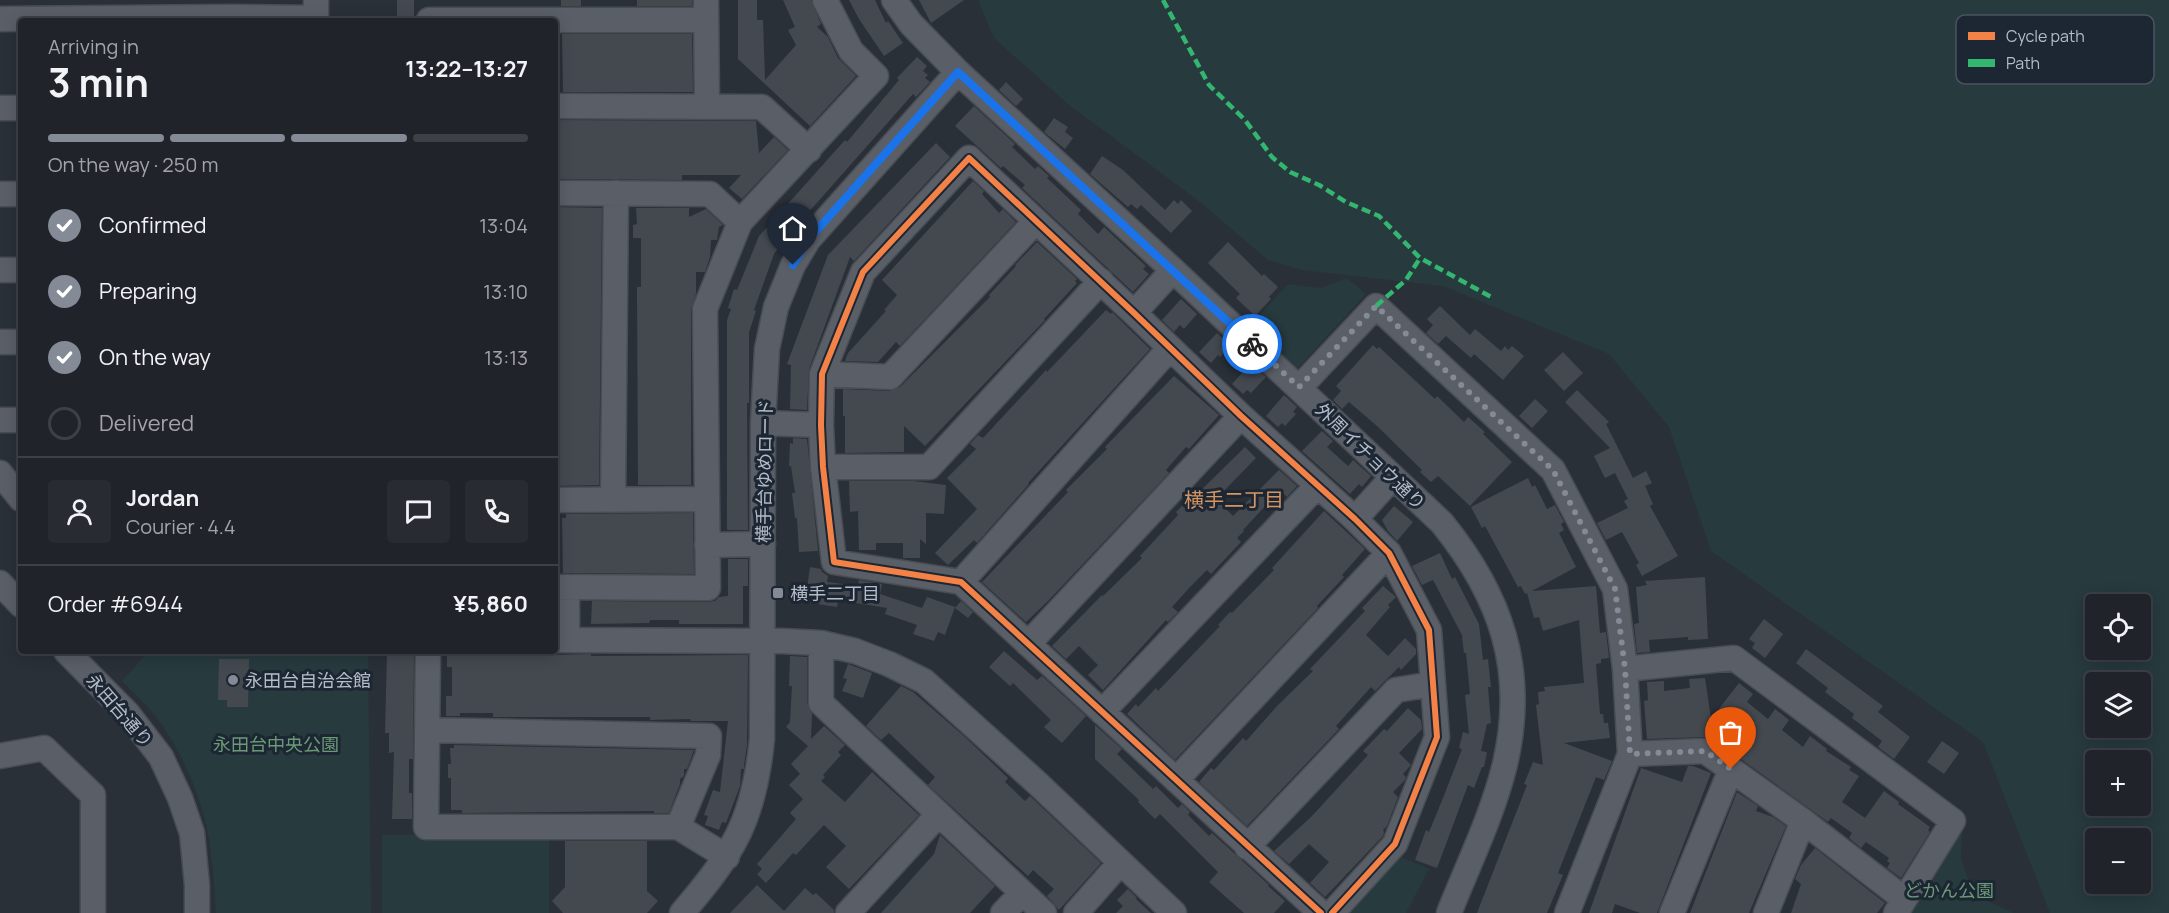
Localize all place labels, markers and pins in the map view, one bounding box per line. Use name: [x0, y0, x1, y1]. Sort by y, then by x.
pin: [767, 203, 818, 265]
place label: 横手二丁目: [790, 581, 880, 605]
marker: 横手二丁目: [771, 586, 785, 600]
place label: 永田台自治会館: [245, 668, 371, 692]
marker: 永田台自治会館: [226, 673, 240, 687]
pin: [1705, 707, 1756, 769]

